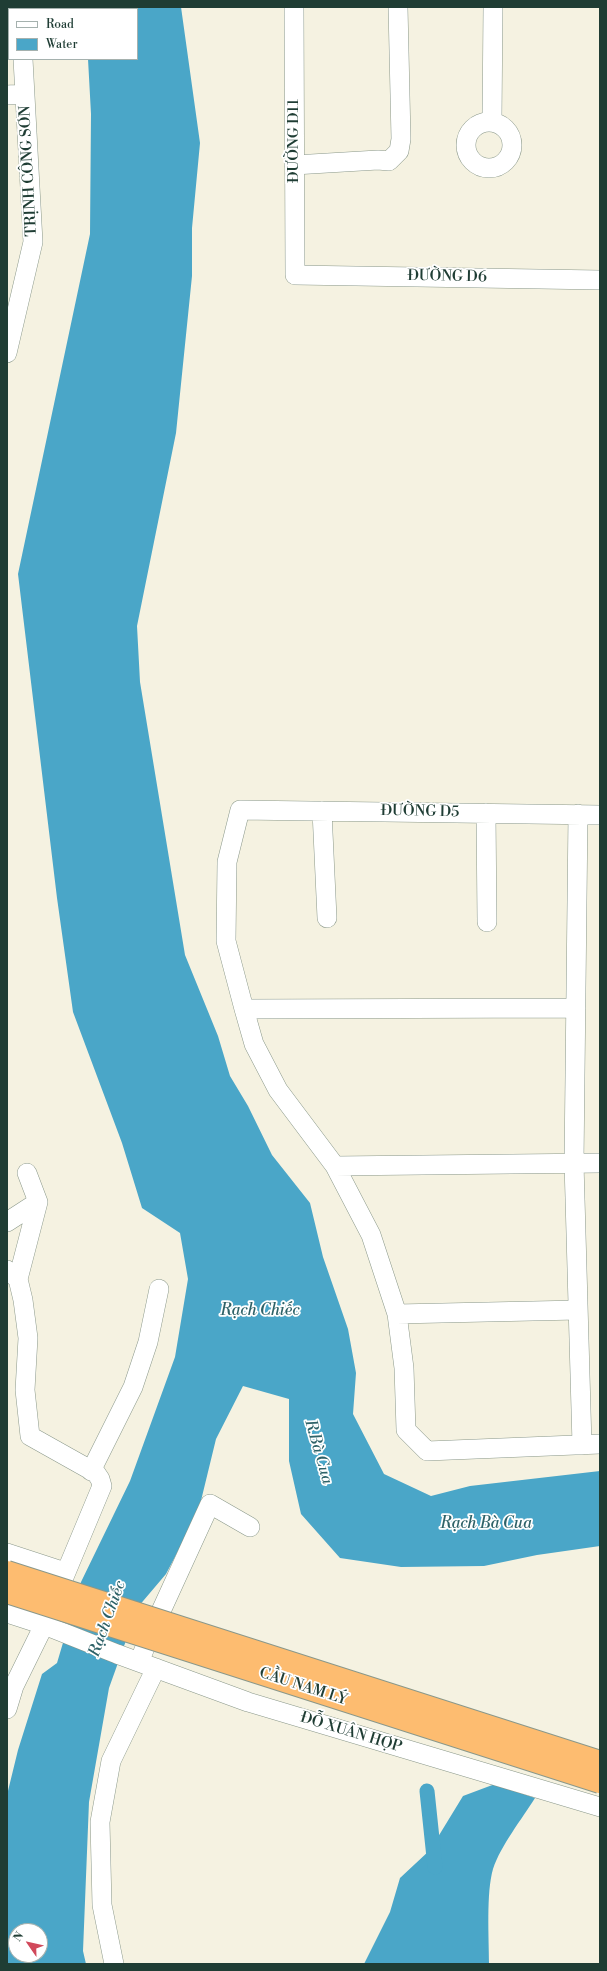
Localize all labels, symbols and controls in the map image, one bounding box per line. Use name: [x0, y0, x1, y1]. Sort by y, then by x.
legend: [8, 8, 138, 60]
text: Road: [46, 17, 74, 32]
text: Water: [46, 37, 78, 52]
street label: ĐƯỜNG D11: [285, 99, 303, 183]
street label: TRỊNH CÔNG SƠN: [17, 105, 41, 237]
street label: ĐƯỜNG D6: [407, 267, 487, 287]
street label: ĐƯỜNG D5: [380, 802, 460, 822]
water label: Rạch Chiếc: [220, 1301, 300, 1321]
water label: R.Bà Cua: [300, 1418, 336, 1486]
water label: Rạch Bà Cua: [440, 1514, 532, 1534]
water label: Rạch Chiếc: [85, 1578, 131, 1660]
street label: CẦU NAM LÝ: [257, 1664, 349, 1710]
street label: ĐỖ XUÂN HỢP: [298, 1709, 404, 1757]
north arrow: [8, 1923, 48, 1963]
text: N: [11, 1929, 27, 1944]

